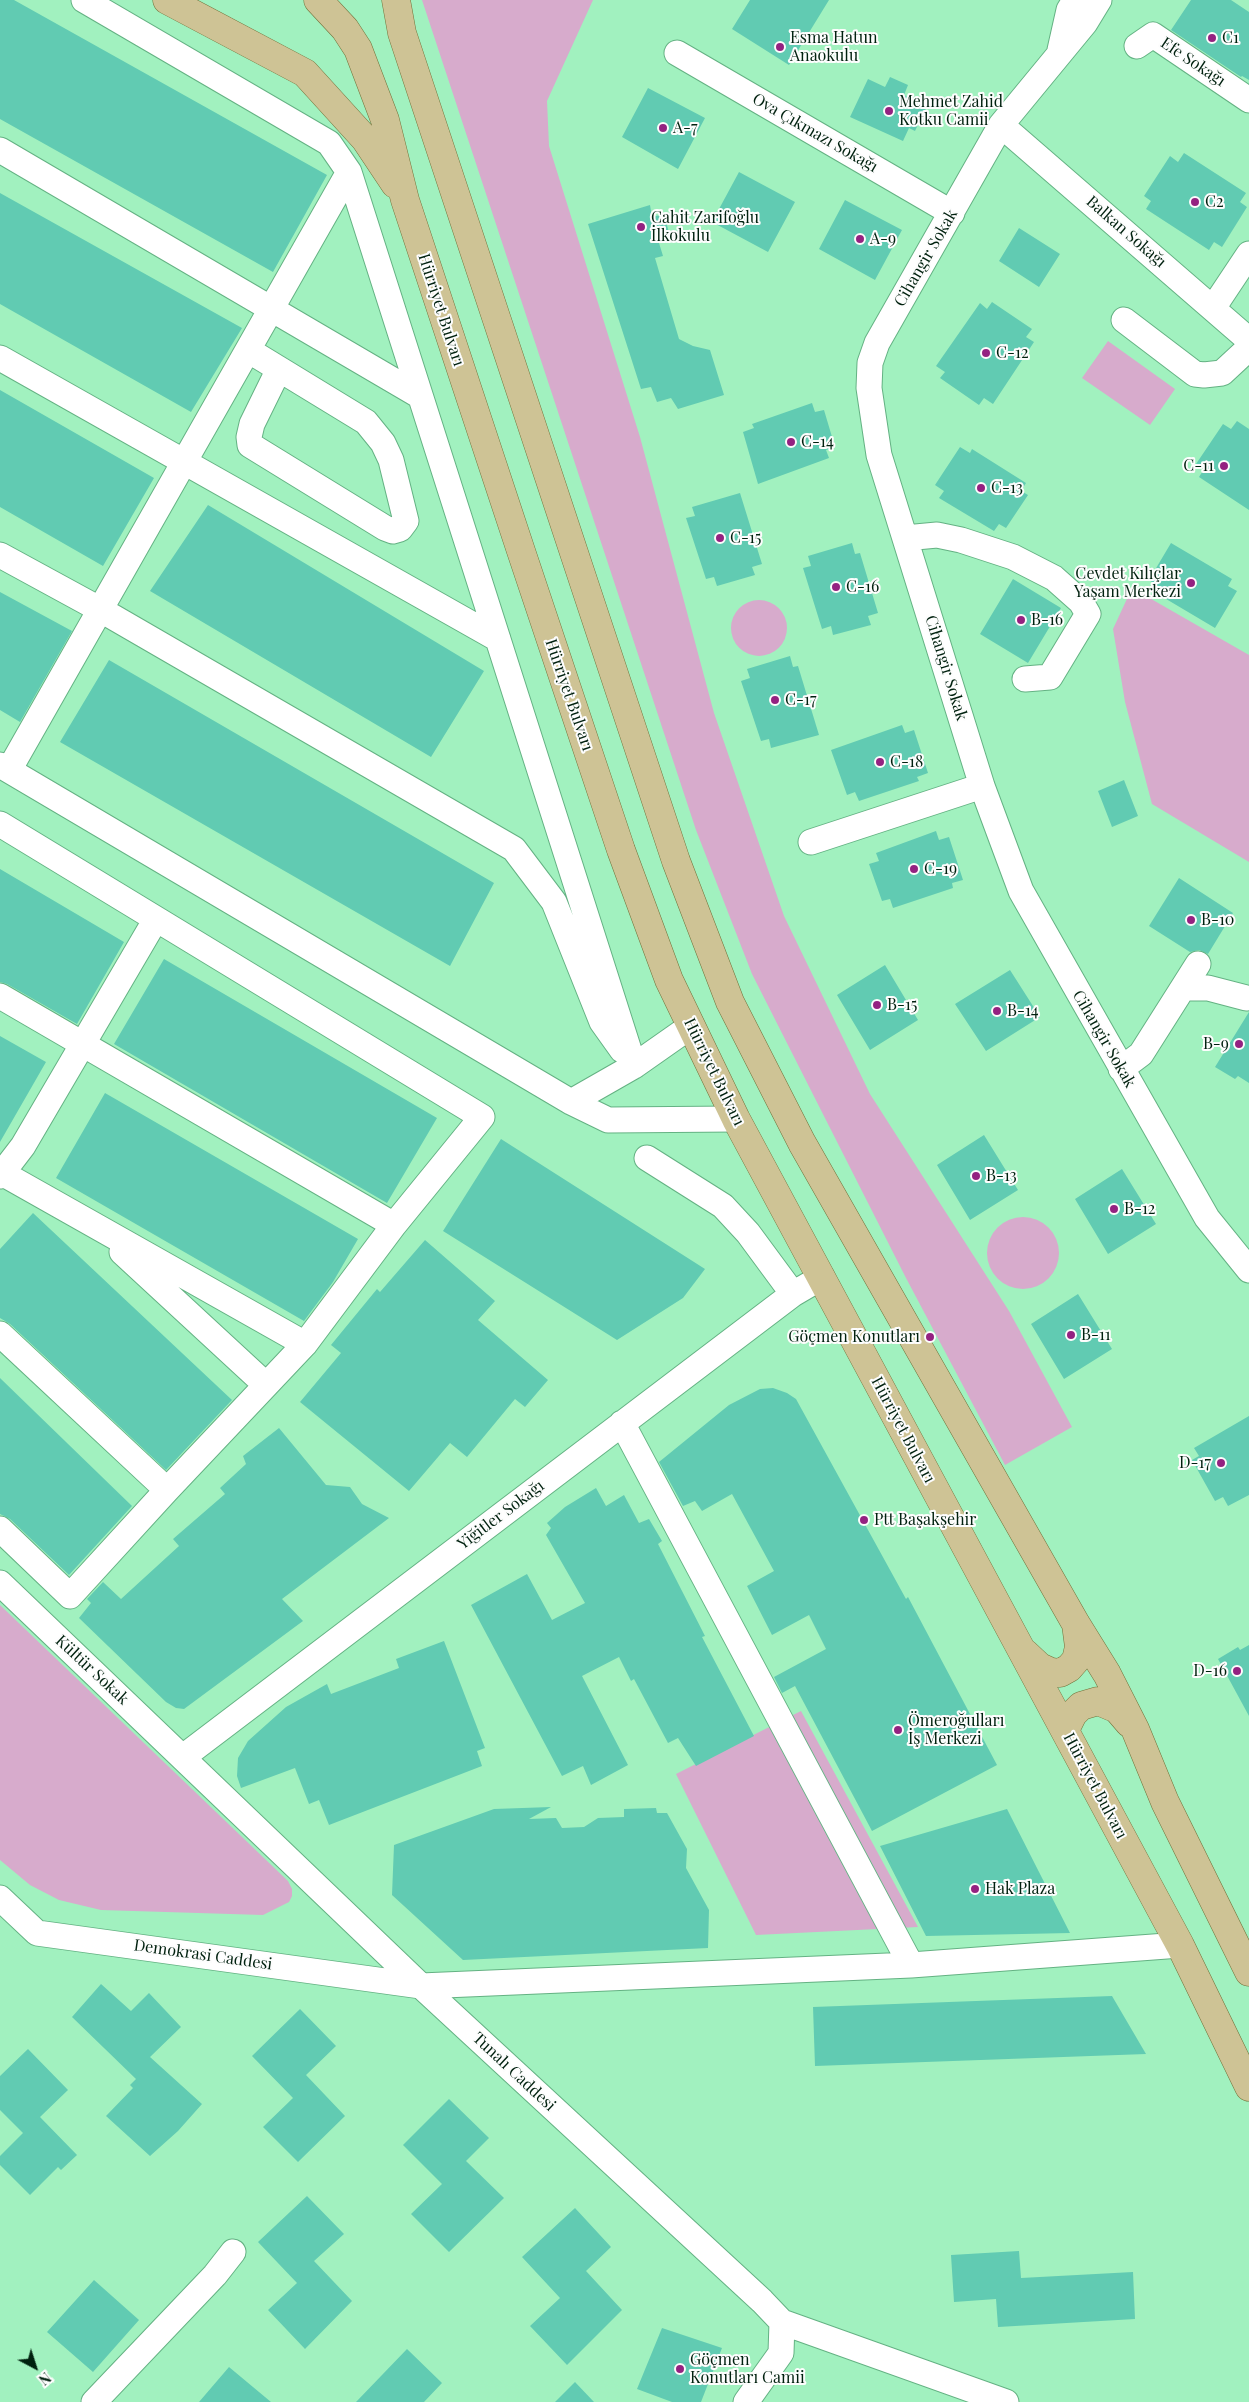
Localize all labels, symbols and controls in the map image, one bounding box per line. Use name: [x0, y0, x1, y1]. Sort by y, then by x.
place label: Esma Hatun Anaokulu: [790, 28, 878, 66]
place label: C1: [1222, 28, 1239, 48]
marker: C1: [1206, 32, 1218, 44]
street label: Efe Sokağı: [1157, 33, 1229, 91]
marker: Esma Hatun Anaokulu: [774, 41, 786, 53]
street label: Ova Çıkmazı Sokağı: [749, 89, 881, 177]
place label: Mehmet Zahid Kotku Camii: [899, 92, 1003, 130]
marker: Mehmet Zahid Kotku Camii: [883, 105, 895, 117]
place label: A-7: [673, 118, 698, 138]
marker: A-7: [657, 122, 669, 134]
street label: Balkan Sokağı: [1082, 192, 1170, 272]
place label: C2: [1205, 192, 1224, 212]
marker: C2: [1189, 196, 1201, 208]
street label: Cihangir Sokak: [890, 206, 962, 310]
place label: Cahit Zarifoğlu İlkokulu: [651, 208, 759, 246]
marker: Cahit Zarifoğlu İlkokulu: [635, 221, 647, 233]
place label: A-9: [870, 229, 896, 249]
marker: A-9: [854, 233, 866, 245]
street label: Hürriyet Bulvarı: [414, 251, 468, 369]
place label: C-12: [996, 343, 1029, 363]
marker: C-12: [980, 347, 992, 359]
place label: C-14: [801, 432, 834, 452]
marker: C-14: [785, 436, 797, 448]
place label: C-11: [1183, 456, 1214, 476]
marker: C-11: [1218, 460, 1230, 472]
place label: C-13: [991, 478, 1023, 498]
marker: C-13: [975, 482, 987, 494]
place label: C-15: [730, 528, 761, 548]
marker: C-15: [714, 532, 726, 544]
place label: Cevdet Kılıçlar Yaşam Merkezi: [1074, 564, 1181, 602]
place label: C-16: [846, 577, 879, 597]
marker: Cevdet Kılıçlar Yaşam Merkezi: [1185, 577, 1197, 589]
marker: C-16: [830, 581, 842, 593]
place label: B-16: [1031, 610, 1063, 630]
street label: Cihangir Sokak: [921, 613, 971, 723]
marker: B-16: [1015, 614, 1027, 626]
street label: Hürriyet Bulvarı: [541, 636, 597, 754]
place label: C-17: [785, 690, 816, 710]
marker: C-17: [769, 694, 781, 706]
place label: C-18: [890, 752, 923, 772]
marker: C-18: [874, 756, 886, 768]
place label: C-19: [924, 859, 957, 879]
marker: C-19: [908, 863, 920, 875]
place label: B-10: [1201, 910, 1234, 930]
marker: B-10: [1185, 914, 1197, 926]
street label: Cihangir Sokak: [1068, 987, 1140, 1091]
place label: B-15: [887, 995, 917, 1015]
marker: B-15: [871, 999, 883, 1011]
place label: B-14: [1007, 1001, 1039, 1021]
marker: B-14: [991, 1005, 1003, 1017]
street label: Hürriyet Bulvarı: [680, 1015, 748, 1129]
place label: B-9: [1203, 1034, 1229, 1054]
marker: B-9: [1233, 1038, 1245, 1050]
place label: B-13: [986, 1166, 1017, 1186]
marker: B-13: [970, 1170, 982, 1182]
place label: B-12: [1124, 1199, 1156, 1219]
marker: B-12: [1108, 1203, 1120, 1215]
place label: B-11: [1081, 1325, 1111, 1345]
place label: Göçmen Konutları: [788, 1327, 920, 1347]
marker: B-11: [1065, 1329, 1077, 1341]
marker: Göçmen Konutları: [924, 1331, 936, 1343]
street label: Hürriyet Bulvarı: [867, 1374, 939, 1486]
place label: D-17: [1179, 1453, 1211, 1473]
marker: D-17: [1215, 1457, 1227, 1469]
street label: Yiğitler Sokağı: [454, 1476, 548, 1554]
place label: Ptt Başakşehir: [874, 1510, 976, 1530]
marker: Ptt Başakşehir: [858, 1514, 870, 1526]
street label: Kültür Sokak: [51, 1631, 133, 1709]
place label: D-16: [1193, 1661, 1227, 1681]
marker: D-16: [1231, 1665, 1243, 1677]
place label: Ömeroğulları İş Merkezi: [908, 1711, 1004, 1749]
marker: Ömeroğulları İş Merkezi: [892, 1724, 904, 1736]
street label: Hürriyet Bulvarı: [1059, 1730, 1131, 1842]
place label: Hak Plaza: [985, 1879, 1055, 1899]
marker: Hak Plaza: [969, 1883, 981, 1895]
street label: Demokrasi Caddesi: [132, 1936, 274, 1974]
street label: Tunalı Caddesi: [469, 2029, 559, 2115]
north arrow: [10, 2342, 60, 2392]
place label: Göçmen Konutları Camii: [690, 2350, 805, 2388]
marker: Göçmen Konutları Camii: [674, 2363, 686, 2375]
text: N: [35, 2368, 55, 2389]

